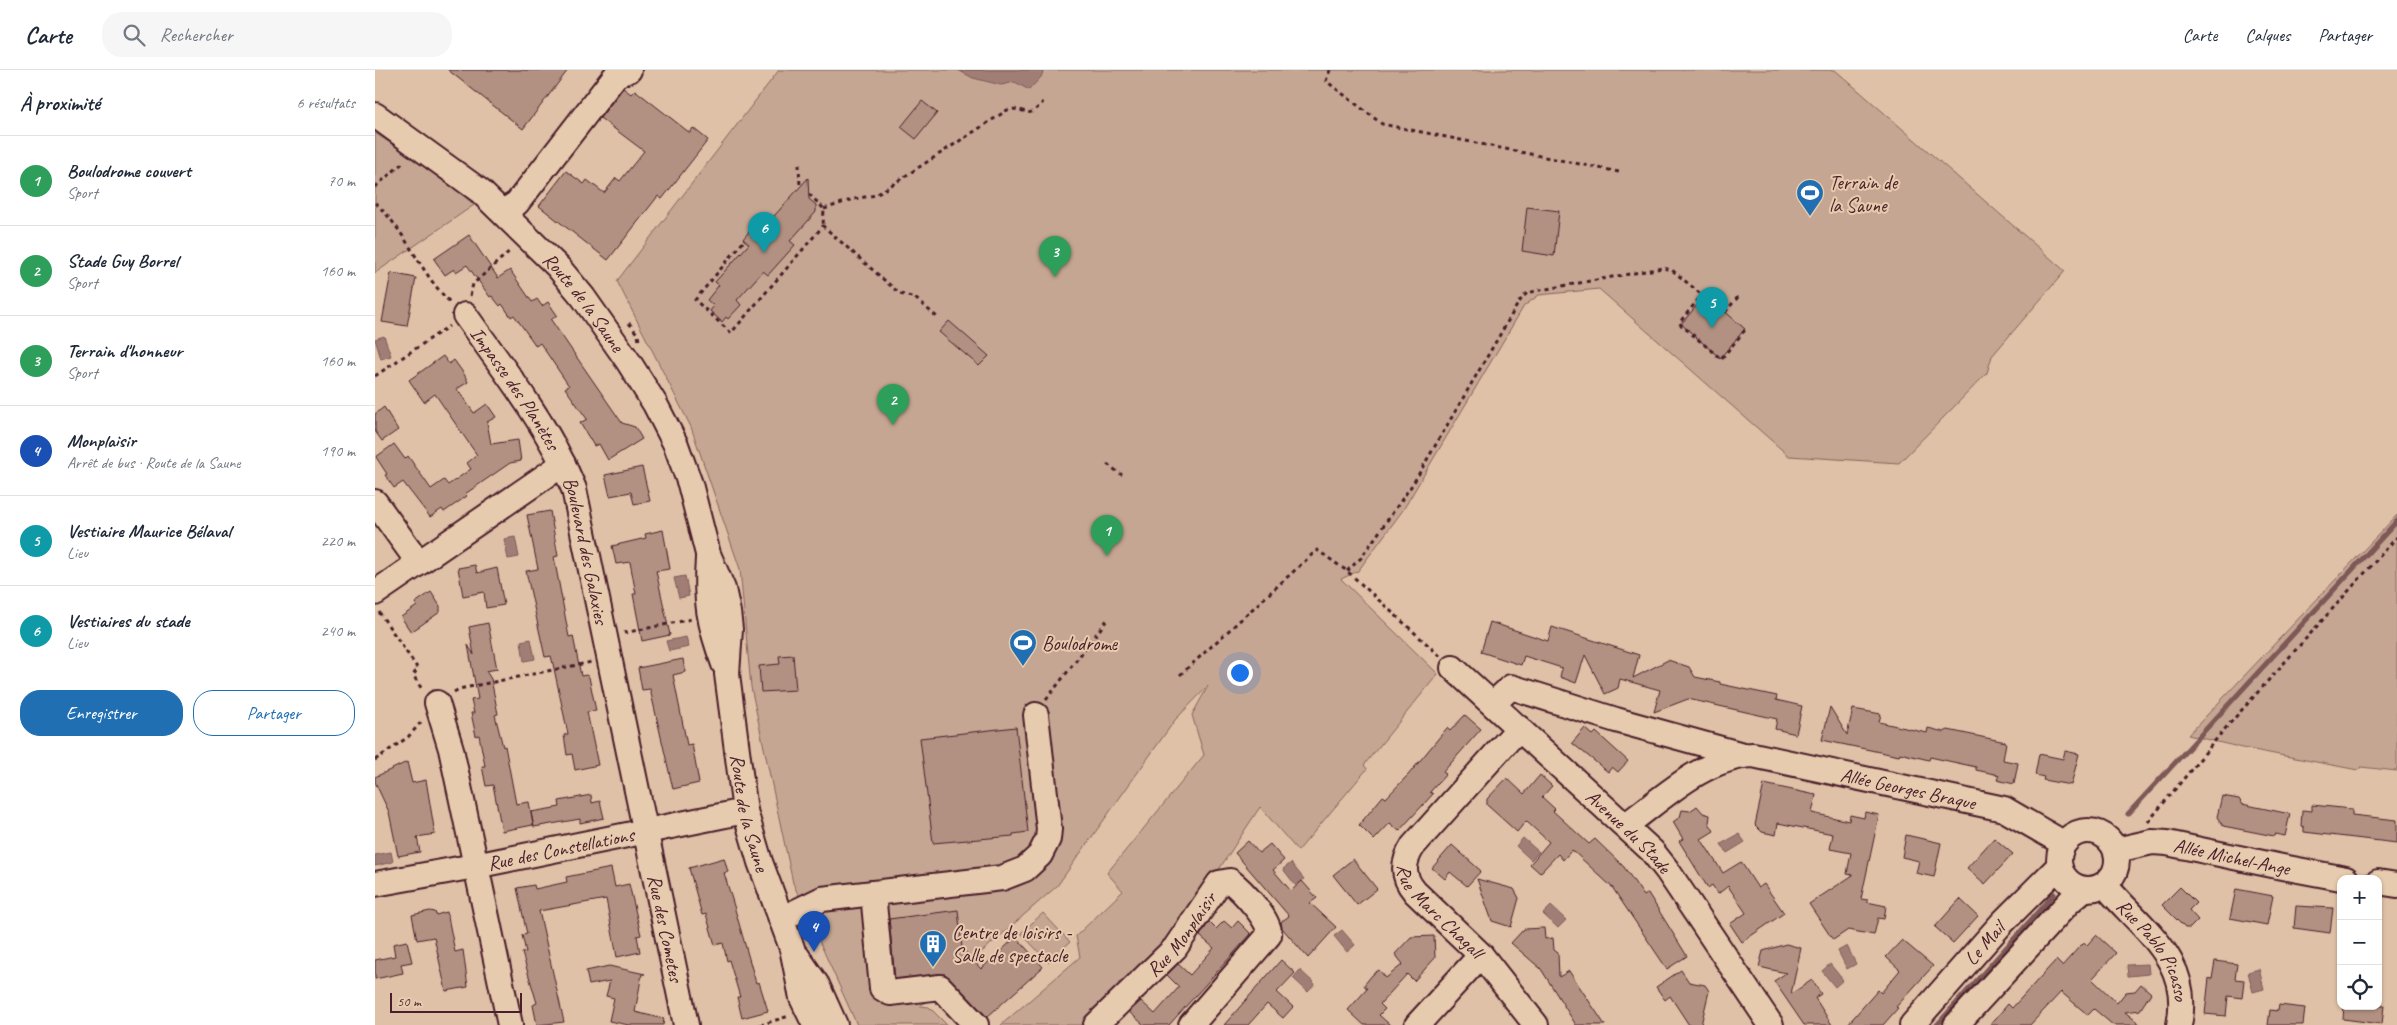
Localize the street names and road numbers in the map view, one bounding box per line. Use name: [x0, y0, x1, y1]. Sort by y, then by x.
street label: Route de la Saune: [537, 247, 631, 358]
street label: Impasse des Planètes: [464, 322, 566, 456]
street label: Boulevard des Galaxies: [557, 473, 614, 629]
street label: Route de la Saune: [725, 753, 775, 876]
street label: Allée Georges Braque: [1838, 762, 1979, 816]
street label: Avenue du Stade: [1580, 784, 1678, 880]
street label: Rue des Constellations: [485, 822, 638, 876]
street label: Allée Michel-Ange: [2171, 833, 2293, 881]
street label: Rue Marc Chagall: [1392, 864, 1491, 966]
street label: Rue des Cometes: [642, 872, 689, 986]
street label: Rue Monplaisir: [1141, 886, 1223, 982]
street label: Rue Pablo Picasso: [2111, 894, 2193, 1003]
street label: Le Mail: [1959, 914, 2013, 970]

